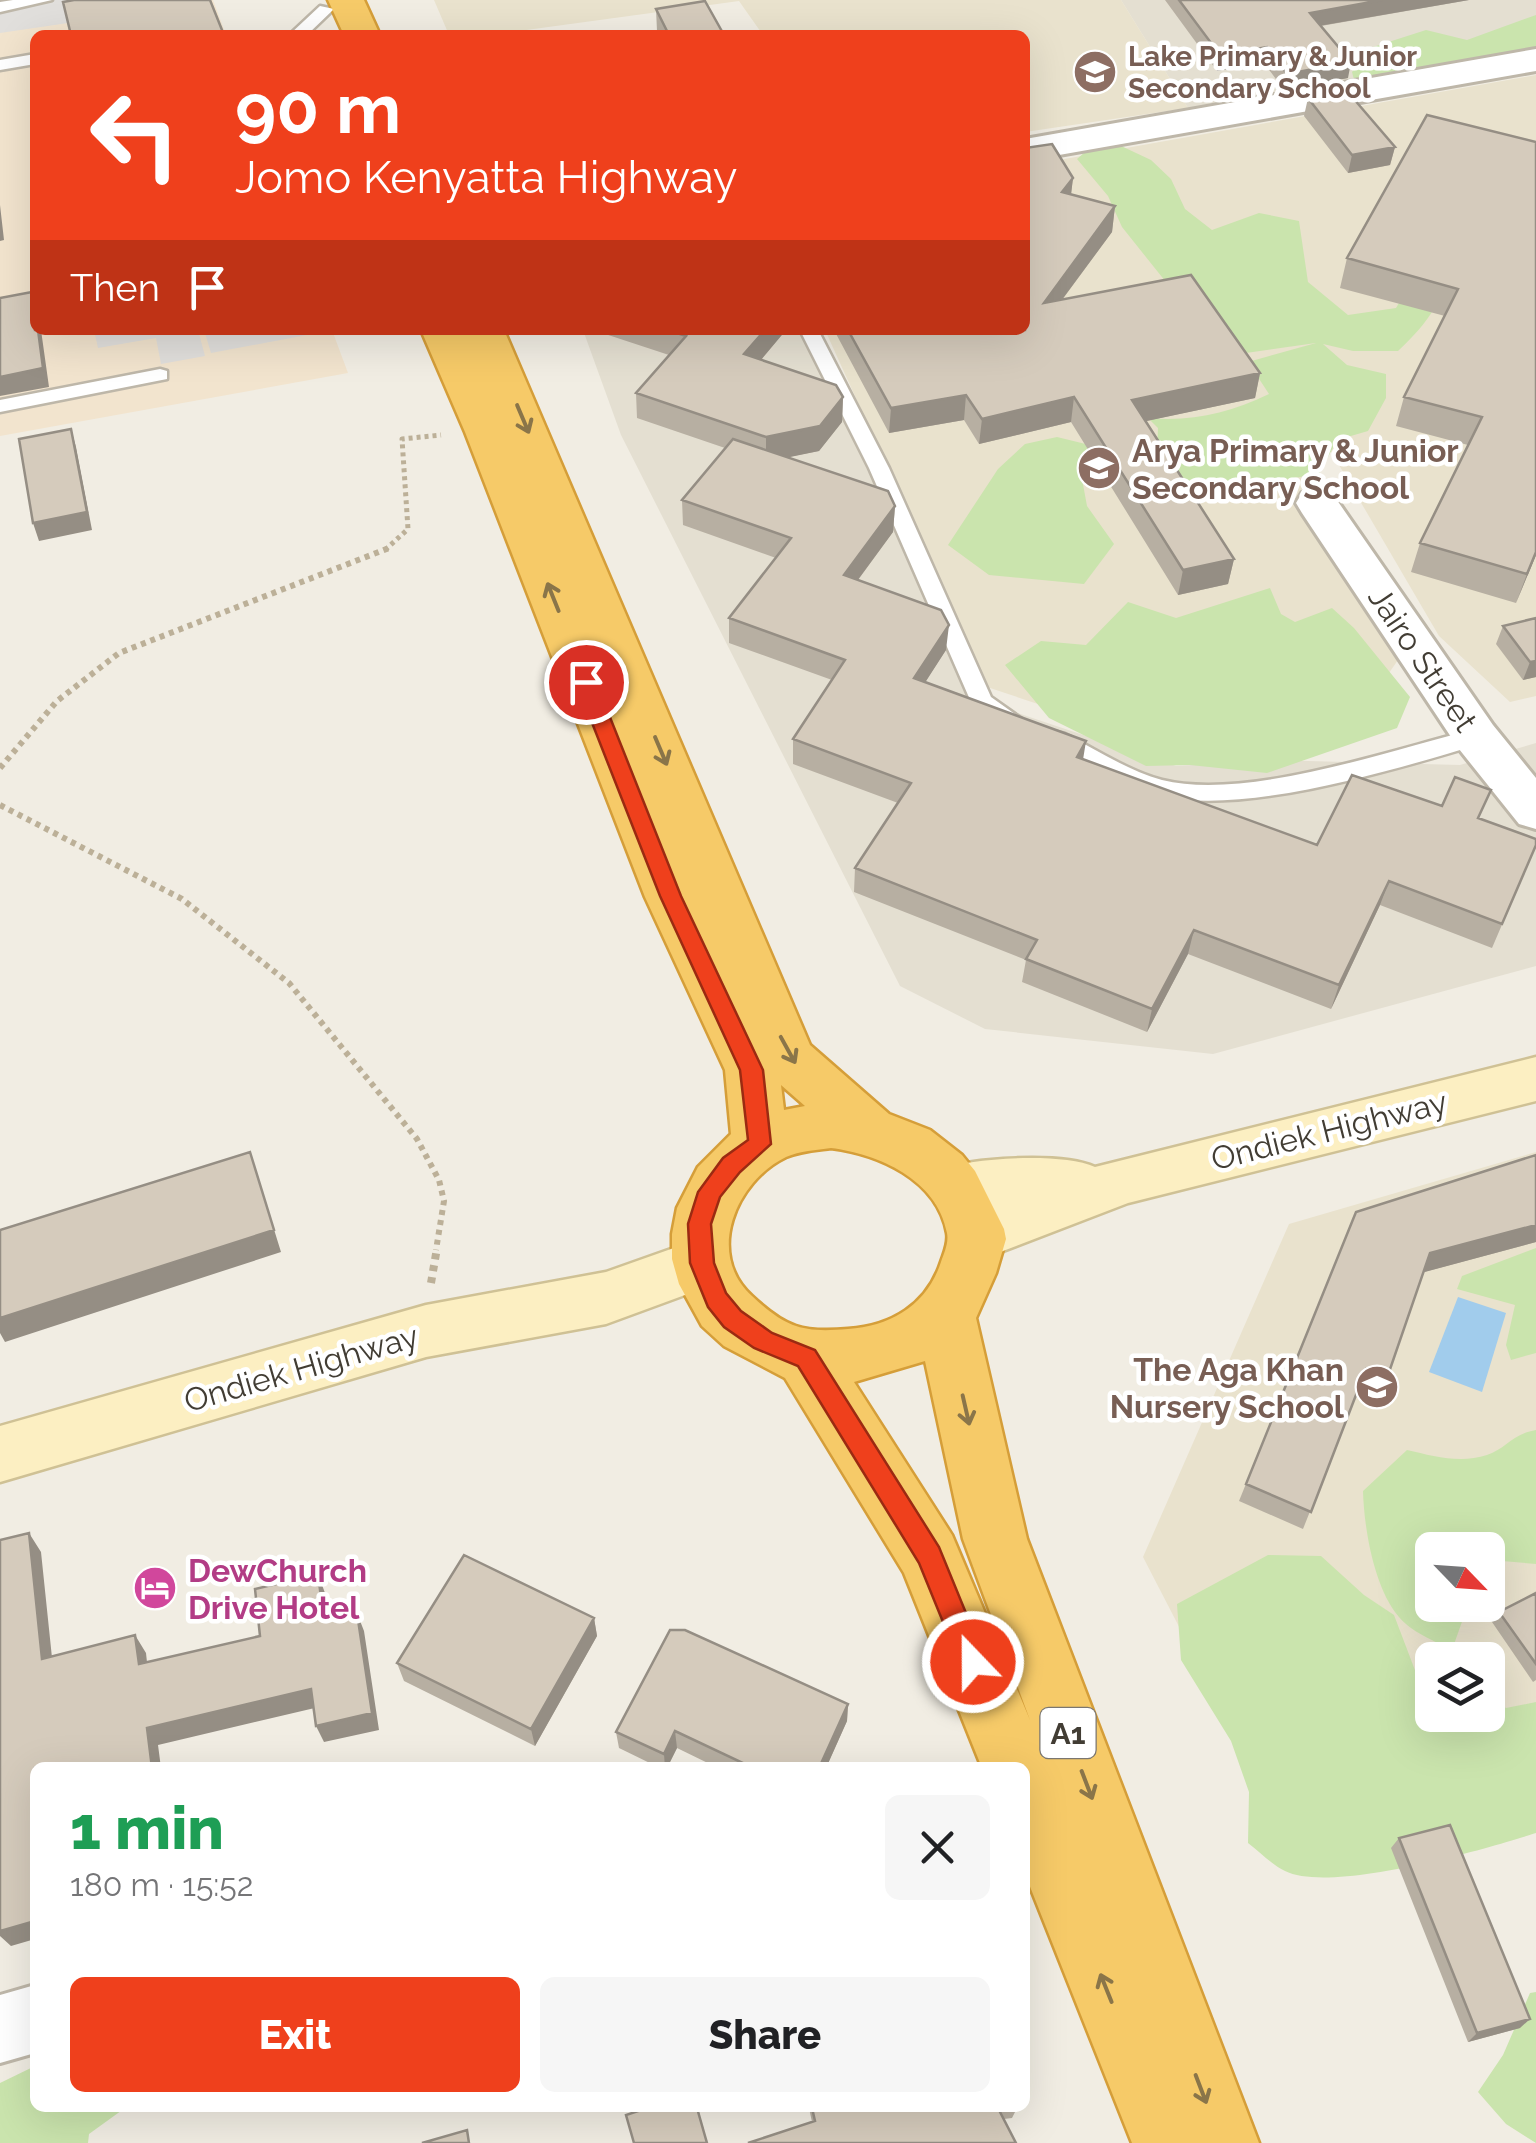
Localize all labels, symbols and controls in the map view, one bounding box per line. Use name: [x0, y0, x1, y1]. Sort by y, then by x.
place label: Lake Primary & Junior Secondary School: [1128, 40, 1417, 105]
school or university icon: Lake Primary & Junior Secondary School: [1072, 49, 1118, 95]
text: 90 m: [235, 67, 401, 149]
icon: left: [70, 70, 200, 200]
text: Jomo Kenyatta Highway: [235, 151, 737, 204]
icon: arrive: [180, 260, 235, 315]
text: Then: [70, 265, 160, 310]
one-way arrow: [515, 403, 533, 434]
place label: Arya Primary & Junior Secondary School: [1132, 432, 1459, 506]
school or university icon: Arya Primary & Junior Secondary School: [1076, 445, 1122, 491]
street label: Jairo Street: [1361, 580, 1485, 738]
one-way arrow: [542, 582, 560, 613]
pin: [544, 640, 629, 725]
icon: arrive: [559, 655, 614, 710]
one-way arrow: [654, 736, 672, 766]
one-way arrow: [778, 1035, 798, 1064]
street label: Ondiek Highway: [1207, 1083, 1451, 1177]
street label: Ondiek Highway: [180, 1317, 422, 1419]
place label: The Aga Khan Nursery School: [1110, 1351, 1345, 1425]
school or university icon: The Aga Khan Nursery School: [1354, 1364, 1400, 1410]
one-way arrow: [958, 1393, 976, 1425]
north arrow: [1415, 1532, 1505, 1622]
map controls: [1415, 1532, 1505, 1732]
place label: DewChurch Drive Hotel: [188, 1552, 367, 1626]
hotel icon: DewChurch Drive Hotel: [132, 1565, 178, 1611]
position arrow: [921, 1610, 1025, 1714]
button: layers: [1415, 1642, 1505, 1732]
road number: A1: [1040, 1708, 1096, 1758]
one-way arrow: [1079, 1768, 1097, 1799]
text: 1 min: [70, 1793, 224, 1863]
button: close: [885, 1795, 990, 1900]
text: 180 m · 15:52: [70, 1866, 253, 1903]
one-way arrow: [1096, 1973, 1114, 2004]
button: Exit: [70, 1977, 520, 2092]
button: Share: [540, 1977, 990, 2092]
one-way arrow: [1194, 2073, 1212, 2103]

